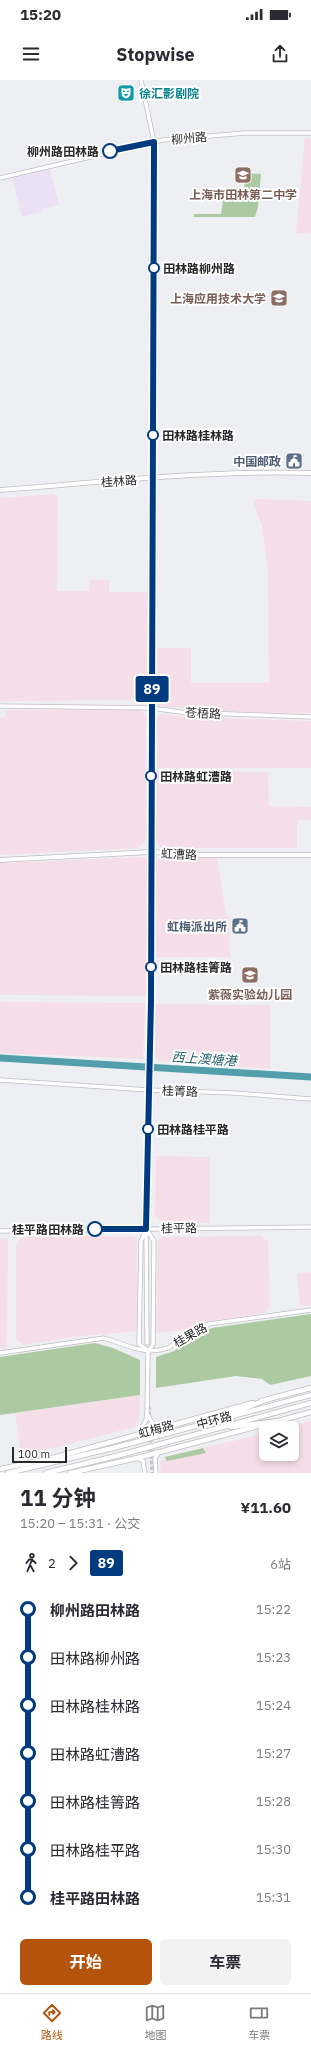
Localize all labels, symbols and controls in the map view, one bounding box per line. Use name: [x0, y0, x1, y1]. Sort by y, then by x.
text: 15:20: [20, 5, 61, 24]
icon: menu: [20, 43, 42, 65]
text: Stopwise: [116, 43, 195, 66]
icon: share: [269, 43, 291, 65]
theatre icon: 徐汇影剧院: [116, 83, 136, 103]
place label: 徐汇影剧院: [139, 86, 199, 101]
street label: 柳州路: [170, 129, 208, 147]
marker: 柳州路田林路: [102, 143, 118, 159]
place label: 柳州路田林路: [27, 144, 99, 159]
school or university icon: 上海市田林第二中学: [233, 165, 253, 185]
place label: 上海市田林第二中学: [189, 187, 297, 202]
place label: 田林路柳州路: [163, 261, 235, 276]
marker: 田林路柳州路: [148, 262, 160, 274]
school or university icon: 上海应用技术大学: [269, 288, 289, 308]
place label: 上海应用技术大学: [170, 291, 266, 306]
place label: 田林路桂林路: [162, 428, 234, 443]
marker: 田林路桂林路: [147, 429, 159, 441]
public building icon: 中国邮政: [284, 451, 304, 471]
place label: 中国邮政: [233, 454, 281, 469]
street label: 桂林路: [101, 472, 137, 490]
line badge: 89: [134, 676, 170, 702]
text: 89: [144, 680, 160, 698]
street label: 苍梧路: [185, 705, 221, 721]
place label: 田林路虹漕路: [160, 769, 232, 784]
marker: 田林路虹漕路: [145, 770, 157, 782]
street label: 虹漕路: [161, 846, 197, 862]
public building icon: 虹梅派出所: [230, 916, 250, 936]
place label: 虹梅派出所: [167, 919, 227, 934]
place label: 田林路桂箐路: [160, 960, 232, 975]
marker: 田林路桂箐路: [145, 961, 157, 973]
school or university icon: 紫薇实验幼儿园: [240, 965, 260, 985]
place label: 紫薇实验幼儿园: [208, 987, 292, 1002]
water label: 西上澳塘港: [171, 1048, 239, 1070]
street label: 桂箐路: [162, 1083, 198, 1099]
place label: 田林路桂平路: [157, 1122, 229, 1137]
marker: 田林路桂平路: [142, 1123, 154, 1135]
street label: 桂平路: [161, 1220, 197, 1236]
marker: 桂平路田林路: [87, 1221, 103, 1237]
place label: 桂平路田林路: [12, 1222, 84, 1237]
street label: 桂果路: [171, 1320, 209, 1350]
street label: 中环路: [195, 1408, 233, 1432]
street label: 虹梅路: [137, 1417, 175, 1441]
map controls: [259, 1421, 299, 1461]
button: layers: [259, 1421, 299, 1461]
scale bar: [12, 1445, 67, 1464]
text: 100 m: [18, 1447, 50, 1461]
text: 11 分钟: [20, 1483, 96, 1512]
text: ¥11.60: [241, 1498, 291, 1517]
text: 15:20 – 15:31 · 公交: [20, 1515, 140, 1532]
icon: walk: [20, 1552, 42, 1574]
icon: forward: [62, 1552, 84, 1574]
text: 89: [98, 1554, 115, 1572]
text: 2: [48, 1555, 56, 1572]
text: 6站: [270, 1556, 291, 1573]
text: 柳州路田林路: [50, 1601, 140, 1620]
text: 15:22: [256, 1601, 291, 1618]
text: 田林路柳州路: [50, 1649, 140, 1668]
text: 15:23: [256, 1649, 291, 1666]
text: 田林路桂林路: [50, 1697, 140, 1716]
text: 15:24: [256, 1697, 291, 1714]
text: 田林路虹漕路: [50, 1745, 140, 1764]
text: 15:27: [256, 1745, 291, 1762]
text: 田林路桂箐路: [50, 1793, 140, 1812]
text: 15:28: [256, 1793, 291, 1810]
text: 田林路桂平路: [50, 1841, 140, 1860]
text: 15:30: [256, 1841, 291, 1858]
text: 桂平路田林路: [50, 1889, 140, 1908]
text: 15:31: [256, 1889, 291, 1906]
button: 开始: [20, 1939, 152, 1985]
button: 车票: [160, 1939, 291, 1985]
tab: 路线: [41, 2002, 63, 2042]
tab: 地图: [144, 2002, 166, 2042]
tab: 车票: [248, 2002, 270, 2042]

